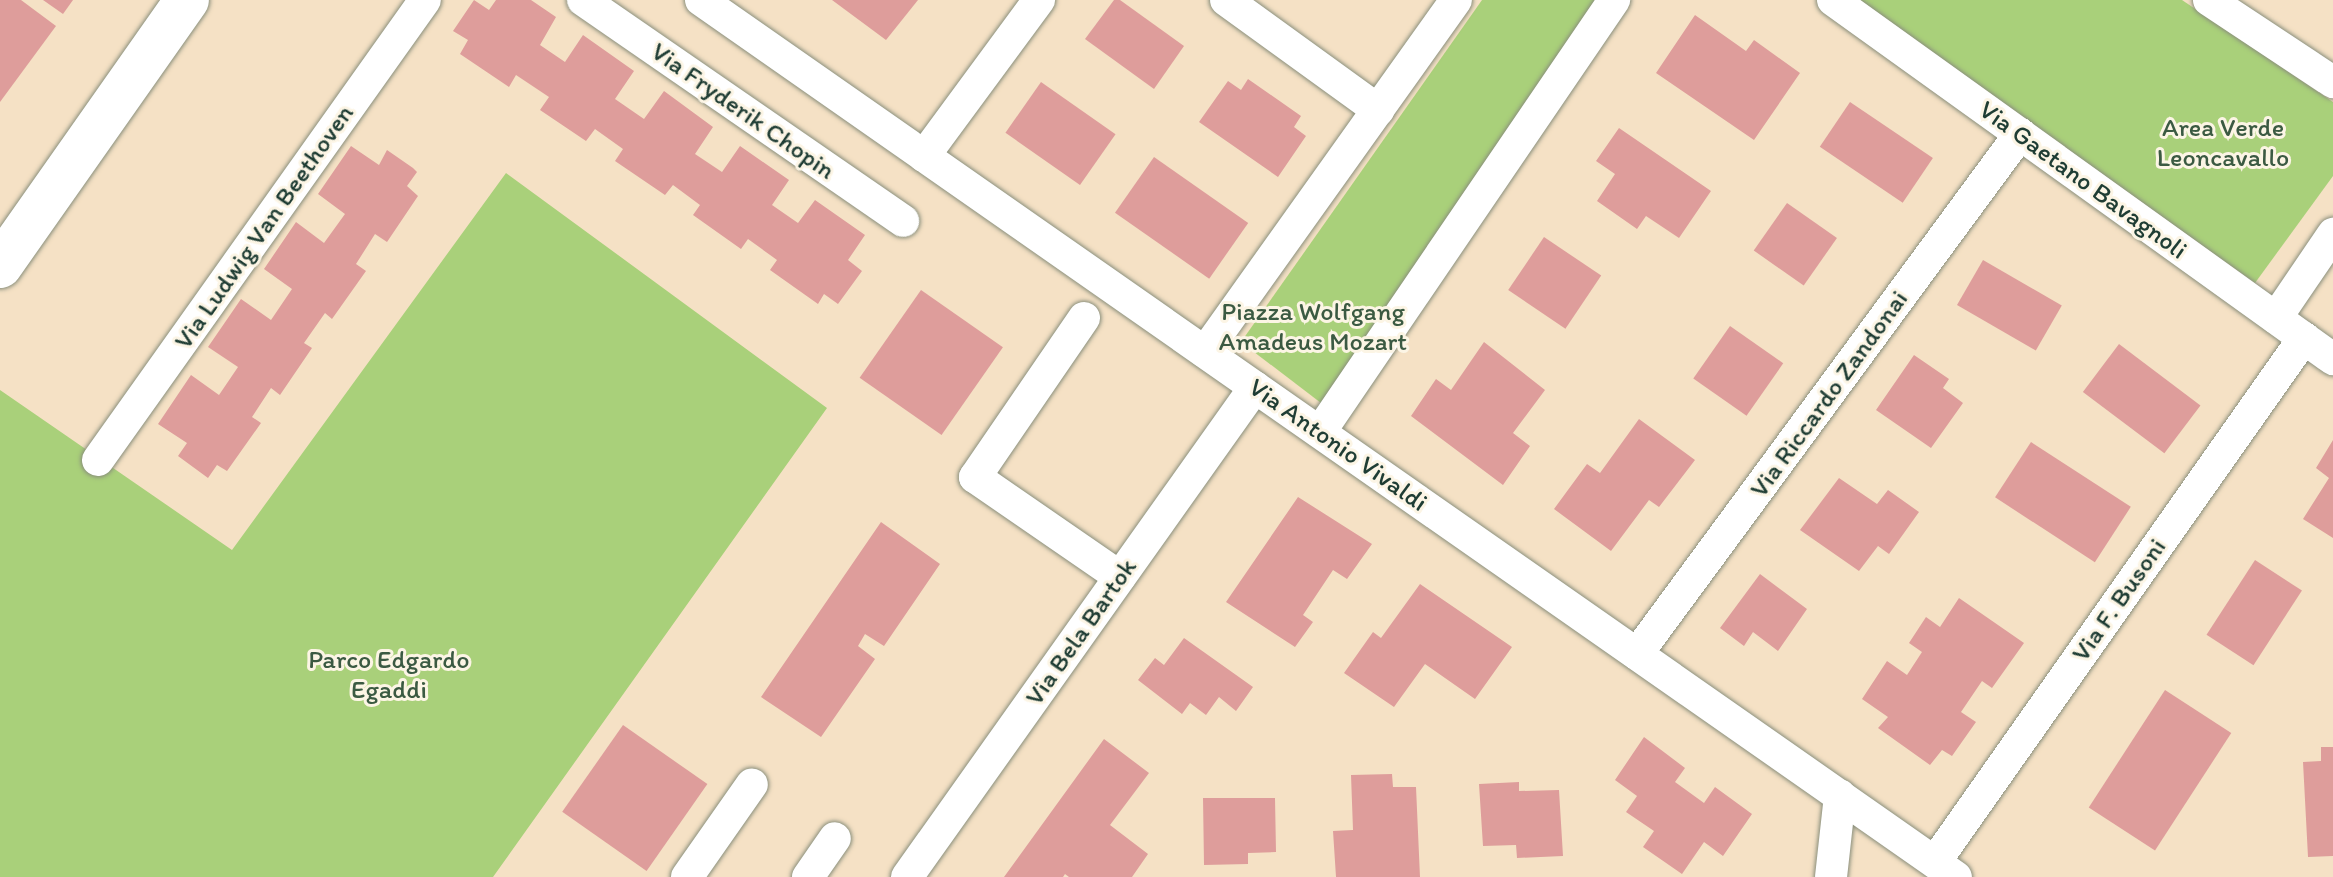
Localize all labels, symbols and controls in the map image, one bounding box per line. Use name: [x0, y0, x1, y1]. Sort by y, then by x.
street label: Via Fryderik Chopin: [645, 36, 841, 186]
street label: Via Gaetano Bavagnoli: [1972, 94, 2194, 266]
street label: Via Ludwig Van Beethoven: [168, 99, 360, 355]
park label: Area Verde Leoncavallo: [2157, 112, 2289, 174]
street label: Via Riccardo Zandonai: [1743, 284, 1915, 504]
park label: Piazza Wolfgang Amadeus Mozart: [1219, 296, 1407, 358]
street label: Via Antonio Vivaldi: [1243, 372, 1433, 518]
street label: Via F. Busoni: [2065, 533, 2173, 667]
street label: Via Bela Bartok: [1019, 552, 1143, 712]
park label: Parco Edgardo Egaddi: [308, 644, 470, 706]

